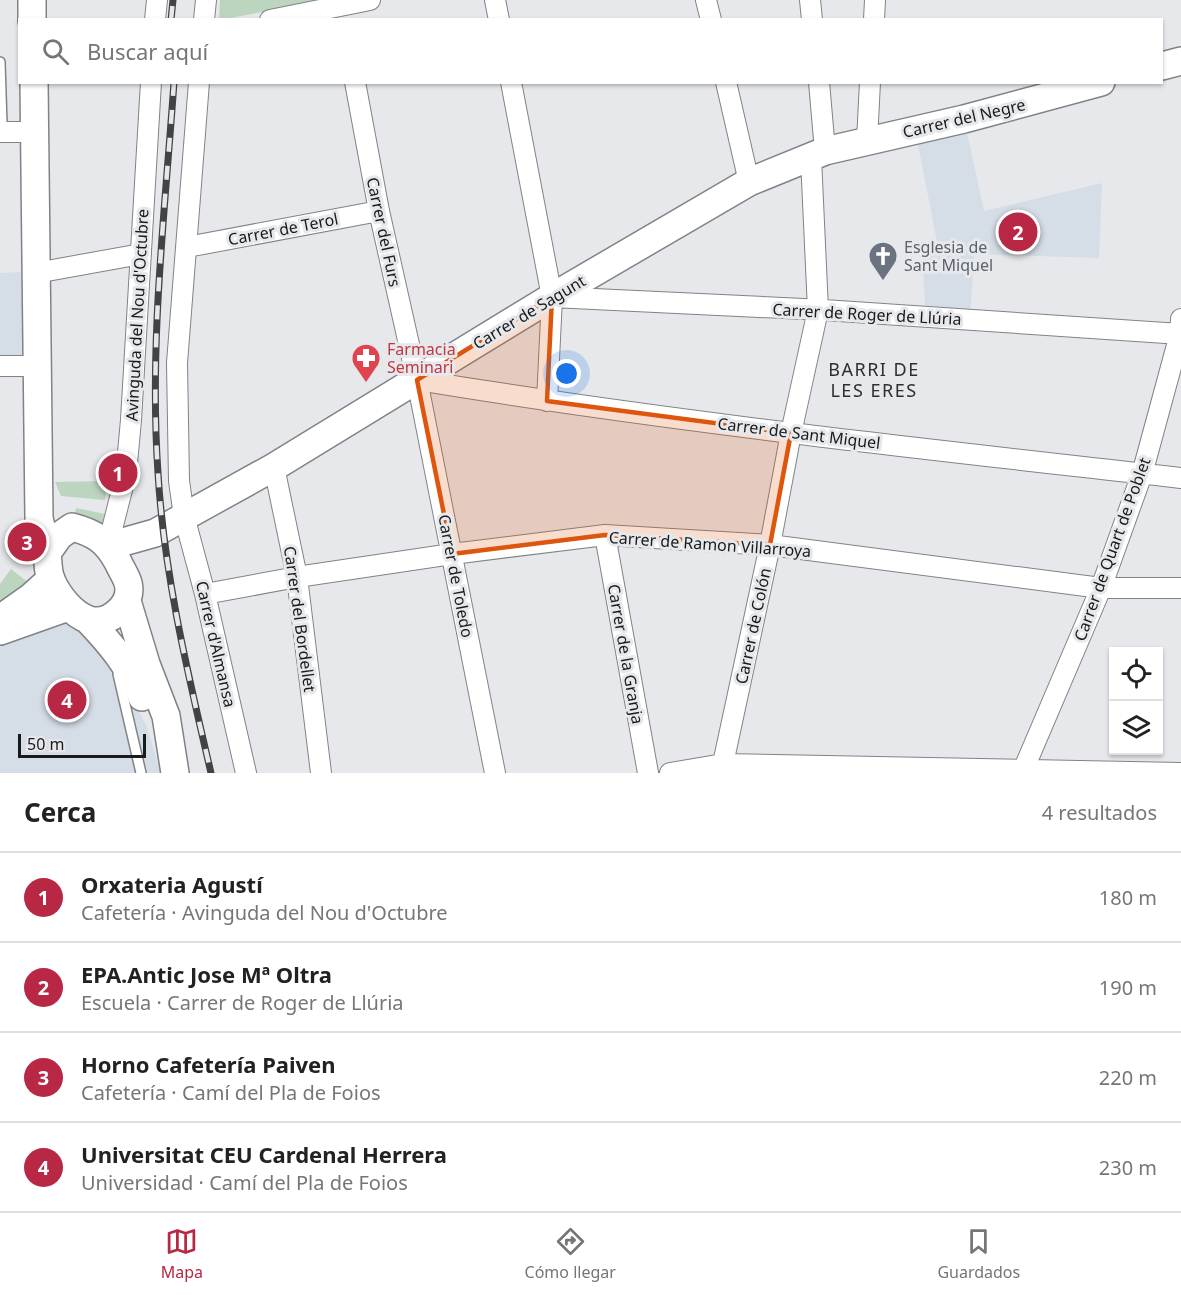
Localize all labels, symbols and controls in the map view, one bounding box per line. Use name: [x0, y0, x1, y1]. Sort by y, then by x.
search box: [18, 18, 1163, 84]
icon: search: [39, 35, 72, 68]
text: Buscar aquí: [87, 36, 208, 66]
street label: Carrer del Negre: [900, 93, 1028, 143]
street label: Carrer del Furs: [362, 175, 406, 289]
street label: Avinguda del Nou d'Octubre: [120, 208, 154, 422]
street label: Carrer de Terol: [226, 208, 340, 250]
pin: 2: [998, 210, 1038, 254]
place label: Esglesia de Sant Miquel: [904, 236, 993, 276]
church icon: Esglesia de Sant Miquel: [867, 240, 899, 282]
street label: Carrer de Sagunt: [468, 270, 590, 354]
street label: Carrer de Roger de Llúria: [772, 298, 962, 330]
place label: Farmacia Seminari: [387, 338, 456, 378]
pharmacy icon: Farmacia Seminari: [350, 342, 382, 384]
district label: BARRI DE LES ERES: [828, 357, 920, 402]
your location: [552, 359, 581, 388]
street label: Carrer de Sant Miquel: [716, 412, 882, 454]
pin: 1: [98, 450, 138, 496]
street label: Carrer de Quart de Poblet: [1069, 454, 1156, 644]
street label: Carrer de Toledo: [433, 513, 479, 639]
pin: 3: [8, 520, 46, 564]
street label: Carrer de Ramon Villarroya: [608, 526, 812, 562]
street label: Carrer del Bordellet: [279, 545, 321, 694]
street label: Carrer de Colón: [730, 566, 776, 686]
street label: Carrer d'Almansa: [191, 579, 241, 709]
street label: Carrer de la Granja: [603, 582, 649, 726]
map controls: [1109, 647, 1163, 755]
button: locate: [1109, 647, 1163, 701]
pin: 4: [48, 678, 86, 722]
button: layers: [1109, 701, 1163, 755]
scale bar: [18, 731, 146, 758]
text: 50 m: [27, 733, 64, 755]
text: Cerca: [24, 794, 96, 830]
text: 4 resultados: [1042, 799, 1157, 826]
text: Orxateria Agustí: [81, 869, 263, 899]
text: 1: [38, 884, 49, 911]
text: 180 m: [1099, 884, 1157, 911]
text: Cafetería · Avinguda del Nou d'Octubre: [81, 899, 448, 926]
text: EPA.Antic Jose Mª Oltra: [81, 959, 332, 989]
text: 2: [38, 974, 49, 1001]
text: 190 m: [1099, 974, 1157, 1001]
text: Escuela · Carrer de Roger de Llúria: [81, 989, 404, 1016]
text: Horno Cafetería Paiven: [81, 1049, 336, 1079]
text: 3: [38, 1064, 49, 1091]
text: 220 m: [1099, 1064, 1157, 1091]
text: Cafetería · Camí del Pla de Foios: [81, 1079, 381, 1106]
text: Universitat CEU Cardenal Herrera: [81, 1139, 447, 1169]
text: 4: [38, 1154, 49, 1181]
text: 230 m: [1099, 1154, 1157, 1181]
text: Universidad · Camí del Pla de Foios: [81, 1169, 408, 1196]
tab: Mapa: [161, 1225, 203, 1283]
tab: Cómo llegar: [525, 1225, 616, 1283]
tab: Guardados: [937, 1225, 1020, 1283]

